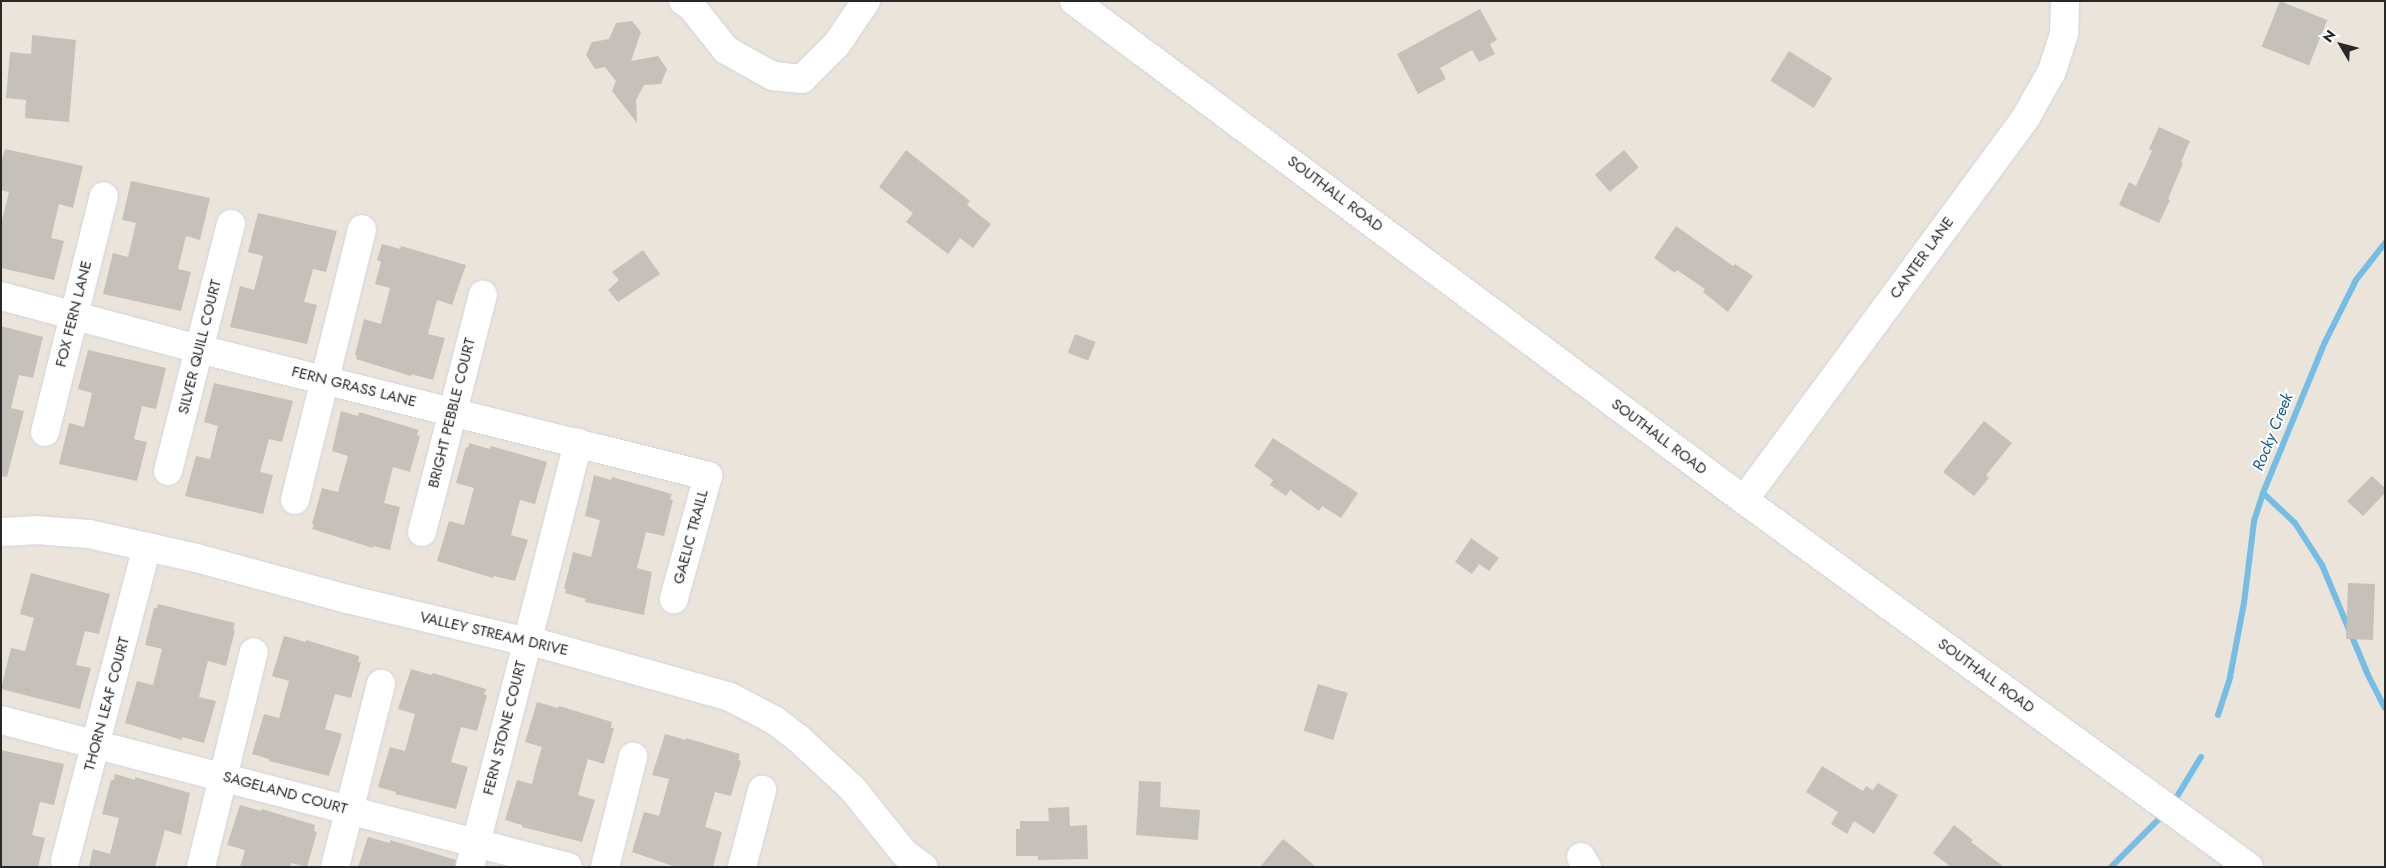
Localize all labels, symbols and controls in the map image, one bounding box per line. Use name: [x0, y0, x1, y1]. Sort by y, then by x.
north arrow: [2316, 20, 2366, 70]
text: N: [2318, 26, 2340, 46]
street label: SOUTHALL ROAD: [1284, 152, 1386, 236]
street label: CANTER LANE: [1886, 214, 1958, 302]
street label: FOX FERN LANE: [52, 259, 96, 369]
street label: SILVER QUILL COURT: [175, 278, 225, 416]
street label: BRIGHT PEBBLE COURT: [425, 336, 479, 490]
street label: FERN GRASS LANE: [290, 363, 418, 411]
water label: Rocky Creek: [2249, 390, 2297, 474]
street label: SOUTHALL ROAD: [1608, 395, 1710, 479]
street label: GAELIC TRAILL: [670, 488, 712, 586]
street label: VALLEY STREAM DRIVE: [418, 608, 570, 660]
street label: THORN LEAF COURT: [80, 635, 134, 773]
street label: SOUTHALL ROAD: [1934, 635, 2038, 717]
street label: FERN STONE COURT: [480, 659, 530, 797]
street label: SAGELAND COURT: [221, 768, 349, 818]

